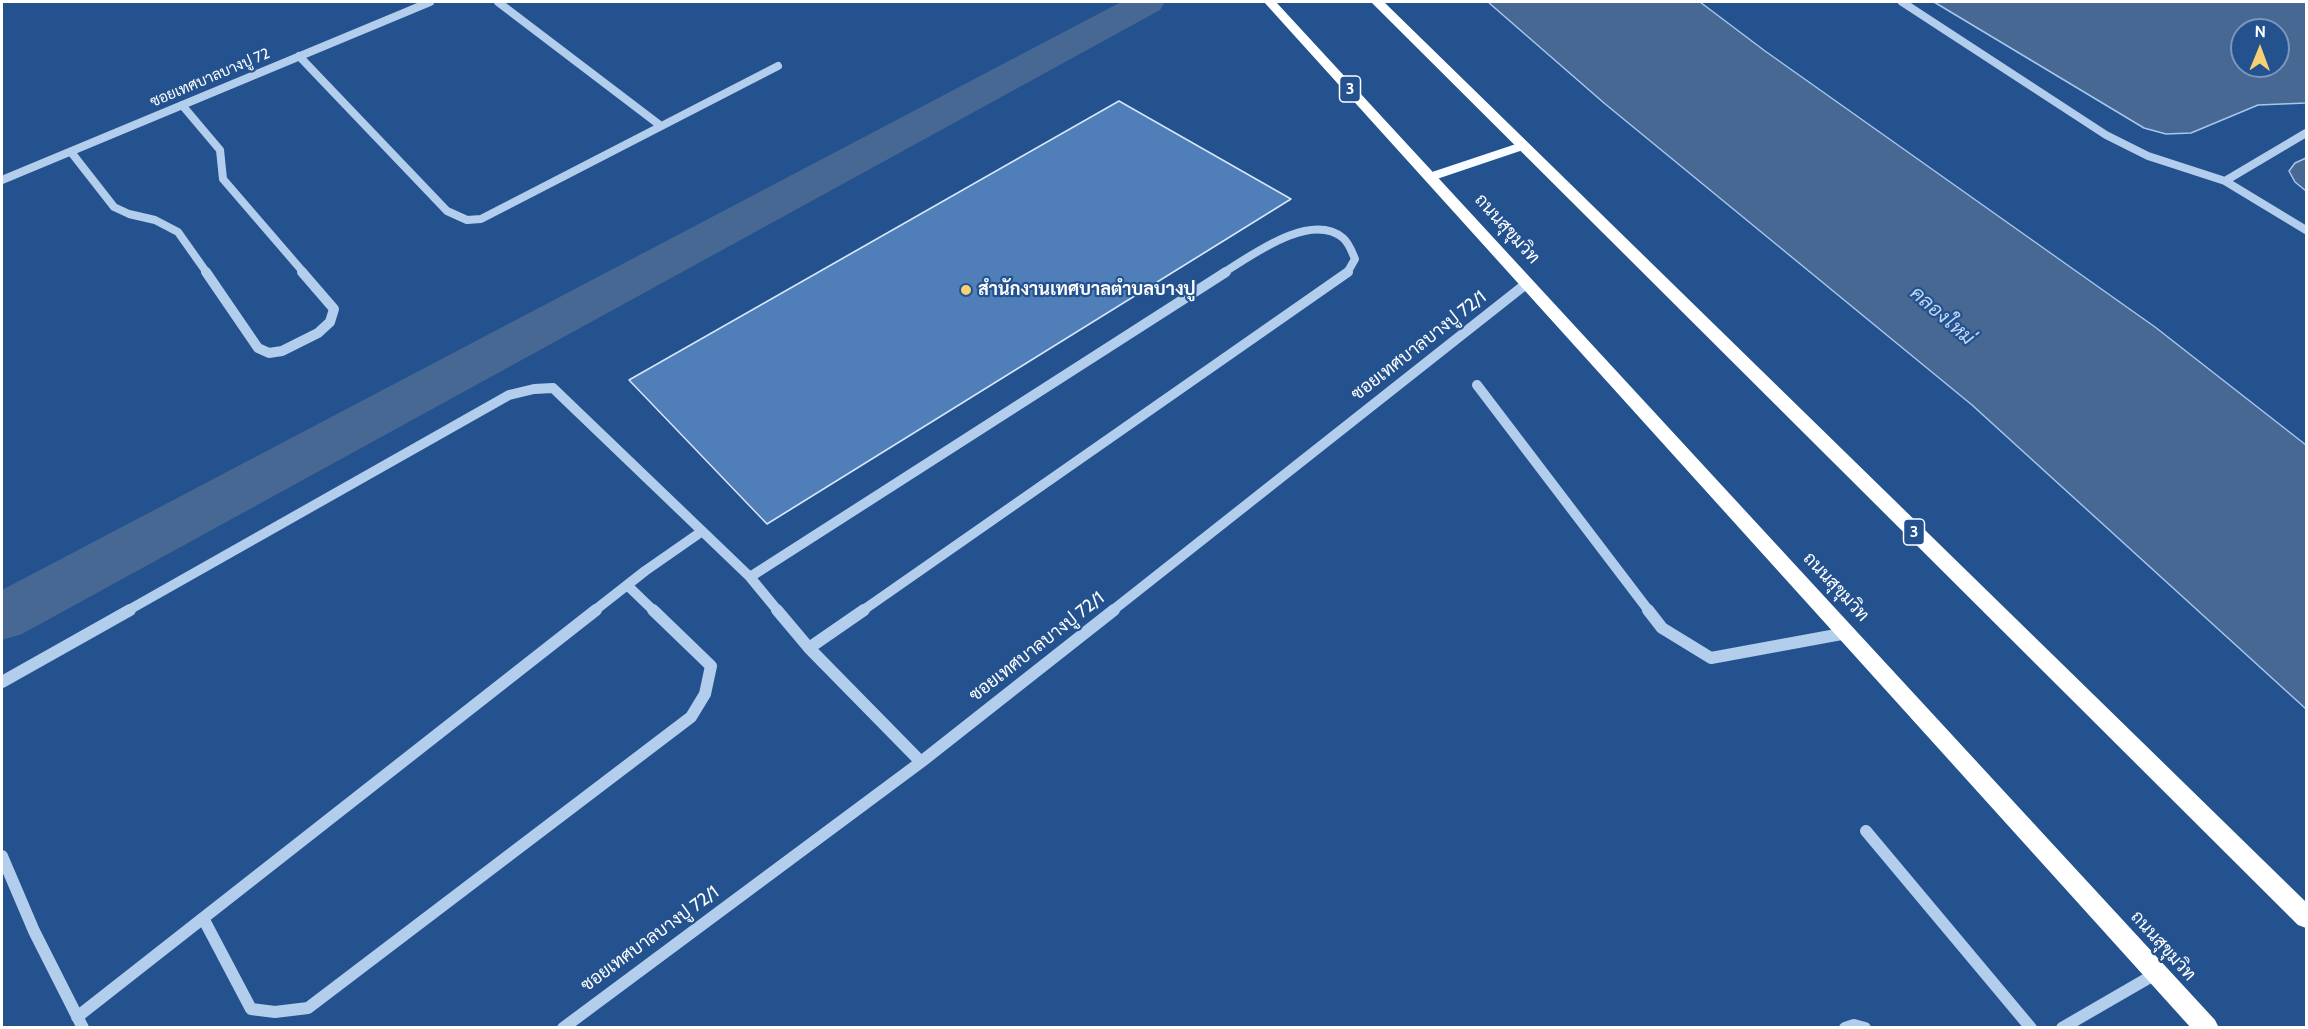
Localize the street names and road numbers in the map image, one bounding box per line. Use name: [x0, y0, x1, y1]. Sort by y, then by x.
street label: ซอยเทศบาลบางปู 72: [147, 45, 273, 111]
road number: 3: [1340, 76, 1360, 102]
street label: ถนนสุขุมวิท: [1470, 190, 1544, 268]
street label: ซอยเทศบาลบางปู 72/1: [1347, 287, 1491, 405]
road number: 3: [1904, 519, 1924, 545]
street label: ถนนสุขุมวิท: [1799, 548, 1873, 626]
street label: ซอยเทศบาลบางปู 72/1: [965, 588, 1109, 706]
street label: ซอยเทศบาลบางปู 72/1: [577, 882, 723, 996]
street label: ถนนสุขุมวิท: [2126, 907, 2200, 985]

